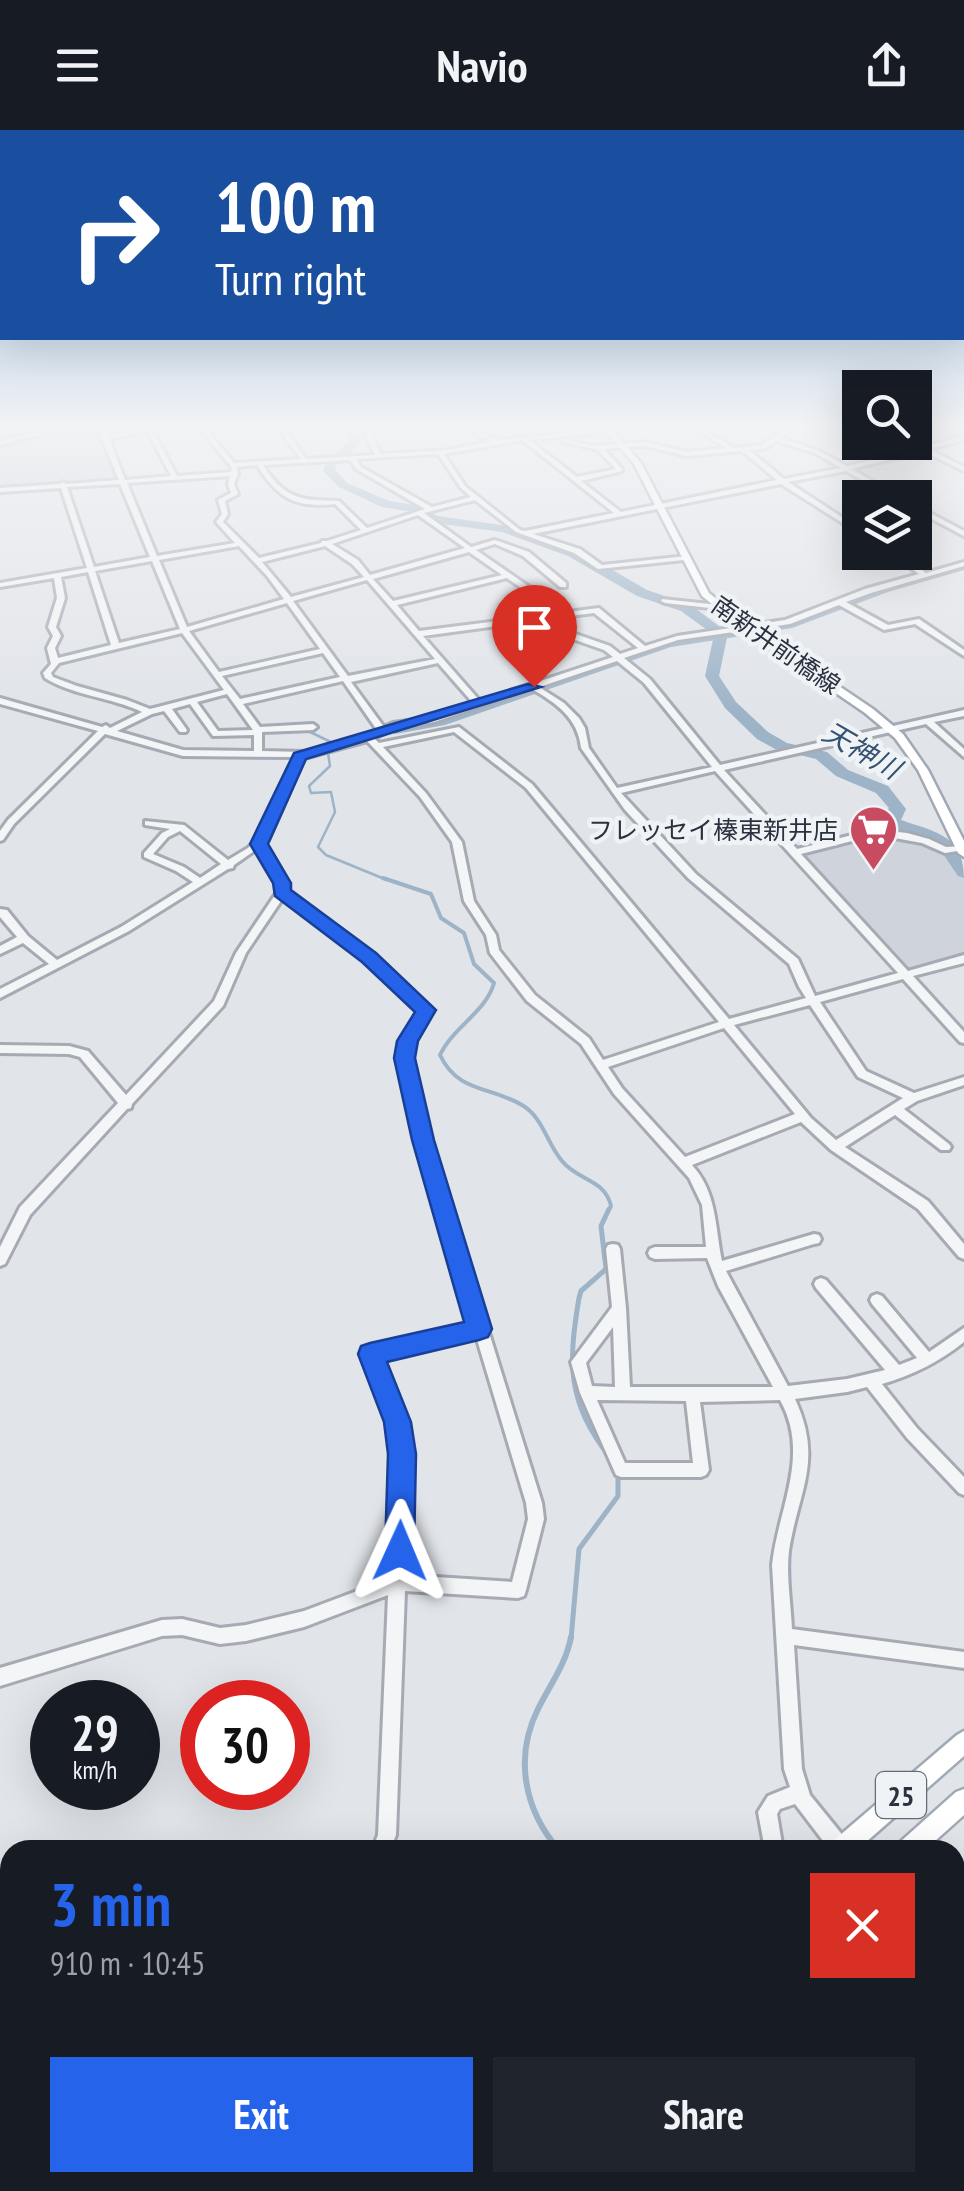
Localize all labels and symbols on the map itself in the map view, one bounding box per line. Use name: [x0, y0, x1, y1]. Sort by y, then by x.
pin: [492, 585, 577, 688]
street label: 南新井前橋線: [705, 589, 847, 701]
water label: 天神川: [816, 713, 910, 789]
supermarket icon: フレッセイ榛東新井店: [847, 804, 899, 872]
place label: フレッセイ榛東新井店: [588, 814, 838, 846]
position arrow: [348, 1499, 452, 1603]
speed limit sign: 30: [180, 1680, 310, 1810]
road number: 25: [876, 1772, 926, 1818]

